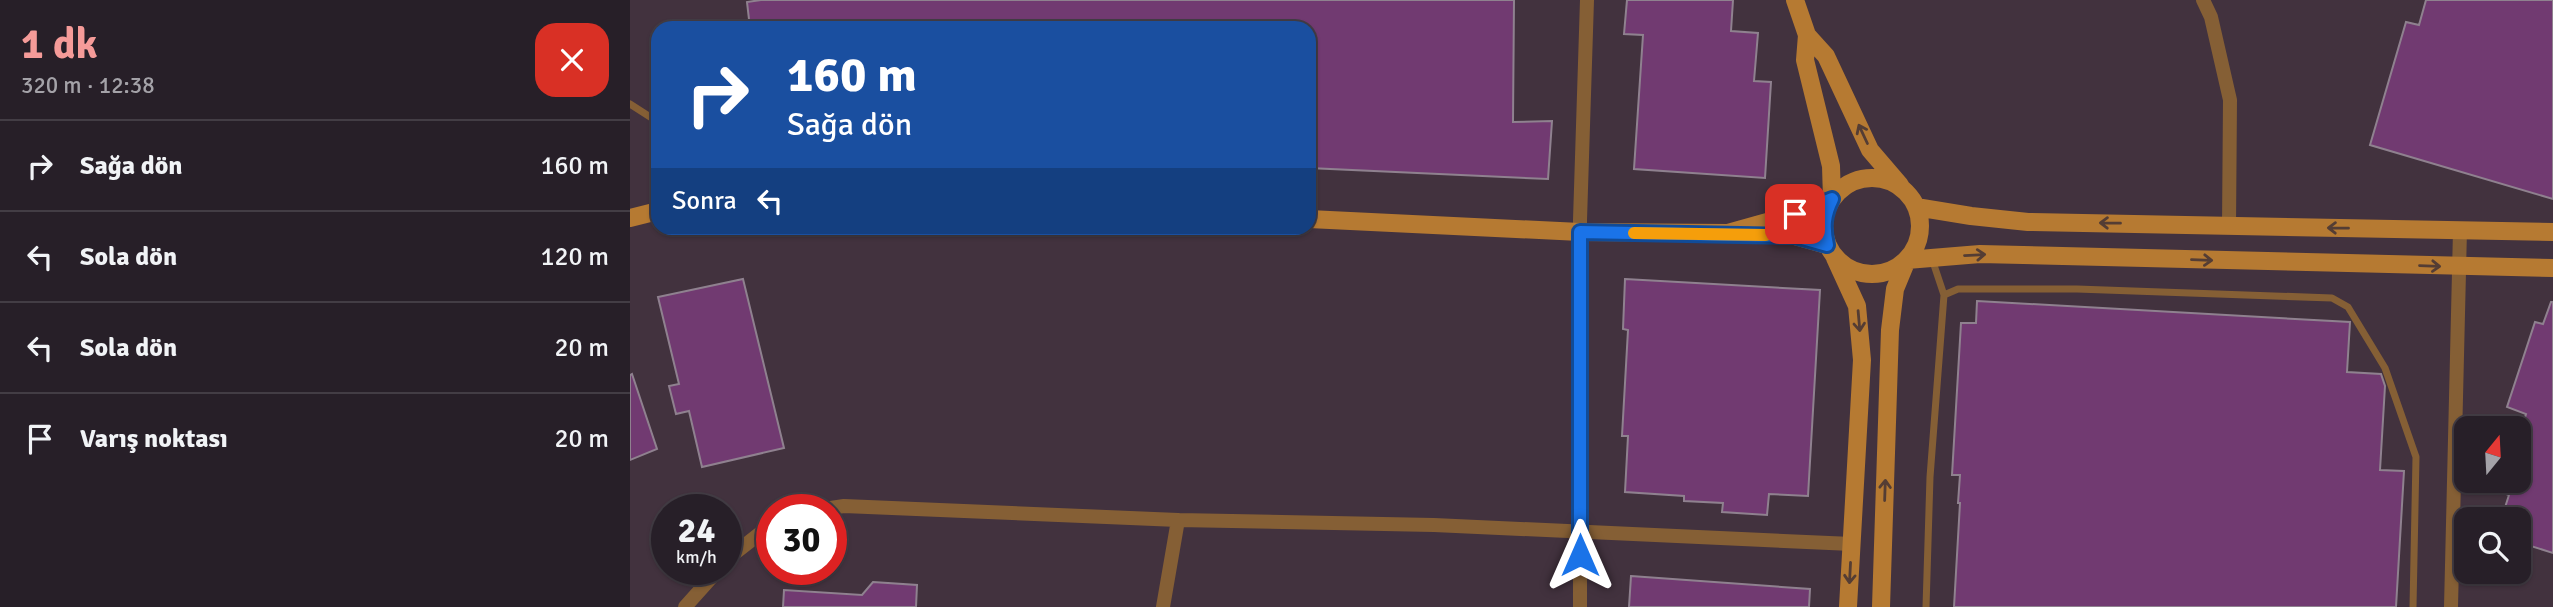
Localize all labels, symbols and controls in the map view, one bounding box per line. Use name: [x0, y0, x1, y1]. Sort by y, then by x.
text: 1 dk: [21, 19, 98, 70]
button: close: [535, 23, 609, 97]
text: 160 m: [787, 45, 917, 105]
icon: right: [672, 49, 763, 140]
text: 320 m · 12:38: [21, 71, 155, 100]
text: Sağa dön: [787, 105, 912, 144]
one-way arrow: [1855, 124, 1869, 145]
icon: right: [21, 147, 59, 185]
text: Sağa dön: [80, 150, 183, 182]
text: 160 m: [540, 150, 609, 182]
icon: left: [751, 182, 789, 220]
pin: [1765, 184, 1825, 244]
text: Sonra: [672, 185, 737, 217]
icon: arrive: [1776, 195, 1814, 233]
one-way arrow: [2099, 217, 2122, 230]
one-way arrow: [2327, 221, 2350, 235]
icon: left: [21, 238, 59, 276]
text: Sola dön: [80, 241, 177, 273]
text: 120 m: [540, 241, 609, 273]
one-way arrow: [1963, 248, 1986, 261]
one-way arrow: [2190, 253, 2213, 266]
one-way arrow: [2418, 259, 2441, 272]
one-way arrow: [1853, 310, 1866, 332]
icon: left: [21, 329, 59, 367]
text: Sola dön: [80, 332, 177, 364]
text: 20 m: [554, 332, 609, 364]
north arrow: [2454, 416, 2530, 494]
map controls: [2454, 416, 2531, 584]
icon: arrive: [21, 420, 59, 458]
text: Varış noktası: [80, 423, 228, 455]
text: 20 m: [554, 423, 609, 455]
one-way arrow: [1878, 479, 1892, 502]
speed limit sign: 30: [756, 494, 847, 585]
button: search: [2454, 507, 2531, 584]
text: 24: [678, 509, 715, 552]
position arrow: [1543, 518, 1617, 592]
text: km/h: [676, 546, 717, 568]
one-way arrow: [1843, 561, 1856, 584]

